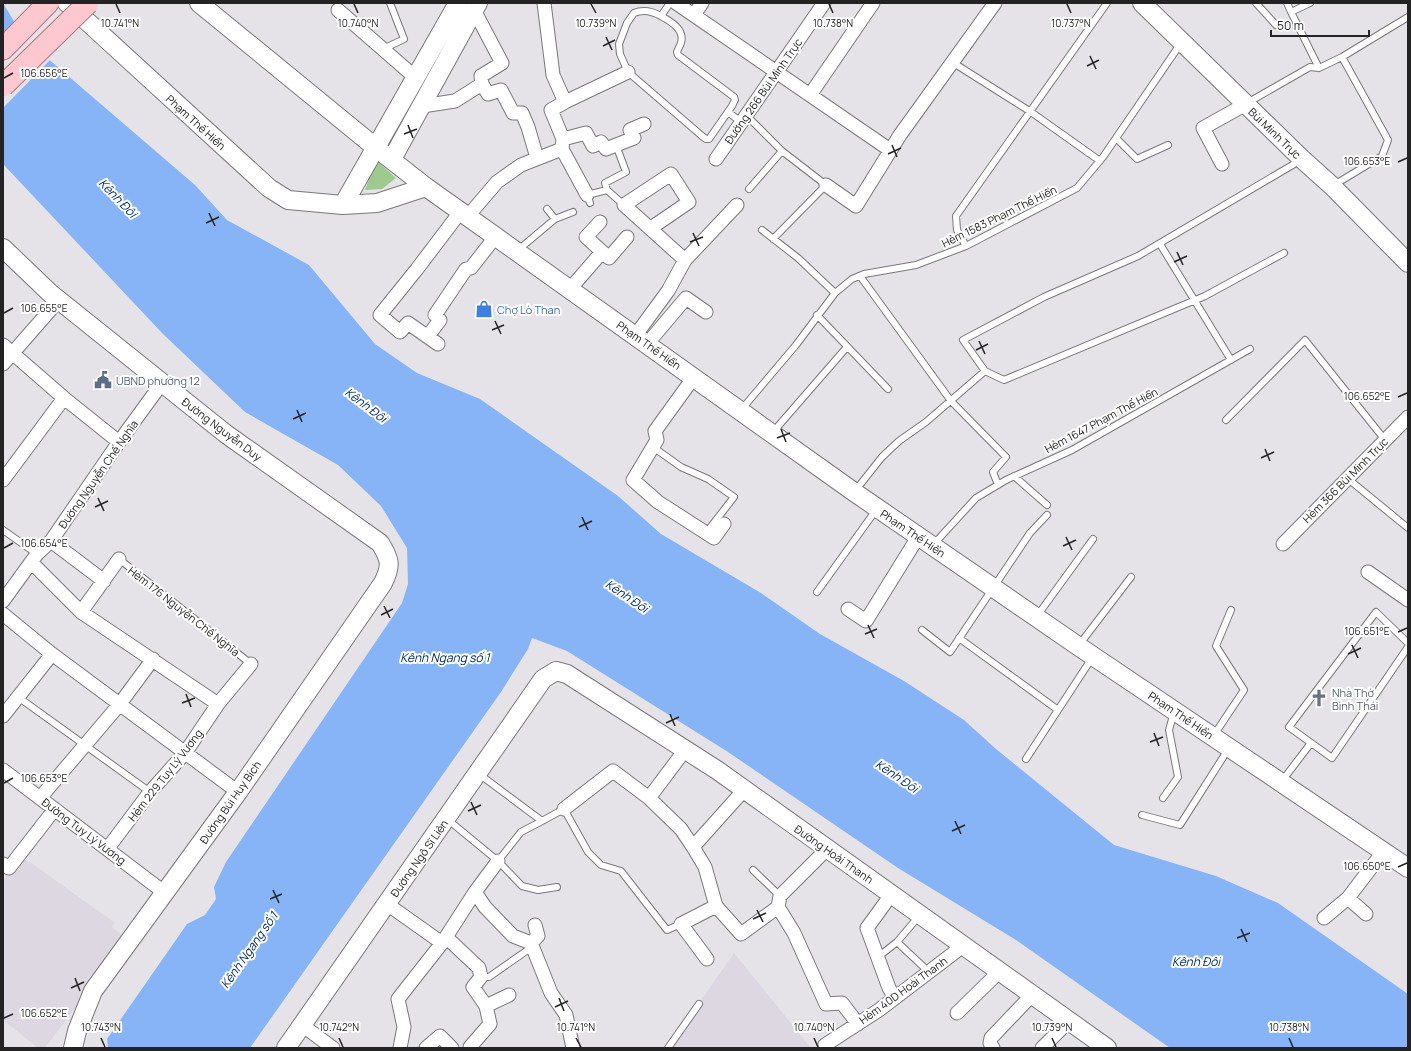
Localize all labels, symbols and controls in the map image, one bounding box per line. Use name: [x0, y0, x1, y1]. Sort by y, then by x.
scale bar: [1271, 12, 1369, 38]
text: 10.741°N: [101, 16, 139, 30]
text: 10.740°N: [338, 16, 378, 30]
text: 10.739°N: [576, 16, 616, 30]
text: 10.738°N: [813, 16, 853, 30]
text: 10.737°N: [1051, 16, 1091, 30]
text: 50 m: [1277, 17, 1304, 34]
street label: Đường 266 Bùi Minh Trực: [721, 35, 805, 147]
text: 106.656°E: [20, 66, 68, 80]
street label: Phạm Thế Hiển: [163, 91, 229, 153]
street label: Bùi Minh Trực: [1245, 104, 1305, 162]
text: 106.653°E: [1344, 154, 1391, 168]
water label: Kênh Đôi: [95, 175, 142, 223]
street label: Hẻm 1583 Phạm Thế Hiển: [939, 182, 1059, 250]
shop icon: Chợ Lò Than: [474, 299, 494, 319]
text: 106.655°E: [21, 301, 68, 315]
place label: Chợ Lò Than: [497, 302, 560, 317]
street label: Phạm Thế Hiển: [614, 317, 684, 373]
public building icon: UBND phường 12: [93, 370, 113, 390]
place label: UBND phường 12: [116, 373, 200, 388]
water label: Kênh Đôi: [342, 384, 392, 428]
street label: Hẻm 1647 Phạm Thế Hiển: [1042, 384, 1160, 456]
text: 106.652°E: [1344, 389, 1390, 403]
street label: Đường Nguyễn Duy: [179, 394, 265, 464]
street label: Đường Nguyễn Chế Nghĩa: [55, 417, 141, 531]
street label: Hẻm 366 Bùi Minh Trực: [1299, 434, 1391, 526]
street label: Phạm Thế Hiển: [878, 506, 948, 560]
text: 106.654°E: [21, 536, 68, 550]
street label: Hẻm 176 Nguyễn Chế Nghĩa: [125, 563, 243, 659]
water label: Kênh Đôi: [602, 575, 654, 618]
text: 106.651°E: [1345, 624, 1390, 638]
water label: Kênh Ngang số 1: [400, 649, 491, 666]
place label: Nhà Thờ Bình Thái: [1332, 685, 1378, 713]
street label: Phạm Thế Hiển: [1146, 688, 1216, 742]
church icon: Nhà Thờ Bình Thái: [1309, 688, 1329, 708]
street label: Hẻm 229 Tuy Lý Vương: [124, 726, 206, 824]
water label: Kênh Đôi: [872, 755, 924, 798]
street label: Đường Bùi Huy Bích: [196, 758, 264, 846]
text: 106.653°E: [21, 771, 68, 785]
street label: Đường Tuy Lý Vương: [39, 794, 129, 868]
street label: Đường Ngô Sĩ Liên: [387, 816, 451, 900]
street label: Đường Hoài Thanh: [792, 821, 876, 887]
text: 106.650°E: [1343, 859, 1391, 873]
water label: Kênh Ngang số 1: [216, 907, 282, 991]
street label: Hẻm 40D Hoài Thanh: [856, 953, 950, 1027]
water label: Kênh Đôi: [1172, 953, 1222, 970]
text: 106.652°E: [21, 1006, 67, 1020]
text: 10.743°N: [81, 1020, 121, 1034]
text: 10.742°N: [319, 1020, 359, 1034]
text: 10.741°N: [557, 1020, 595, 1034]
text: 10.740°N: [794, 1020, 834, 1034]
text: 10.739°N: [1032, 1020, 1072, 1034]
text: 10.738°N: [1269, 1020, 1309, 1034]

